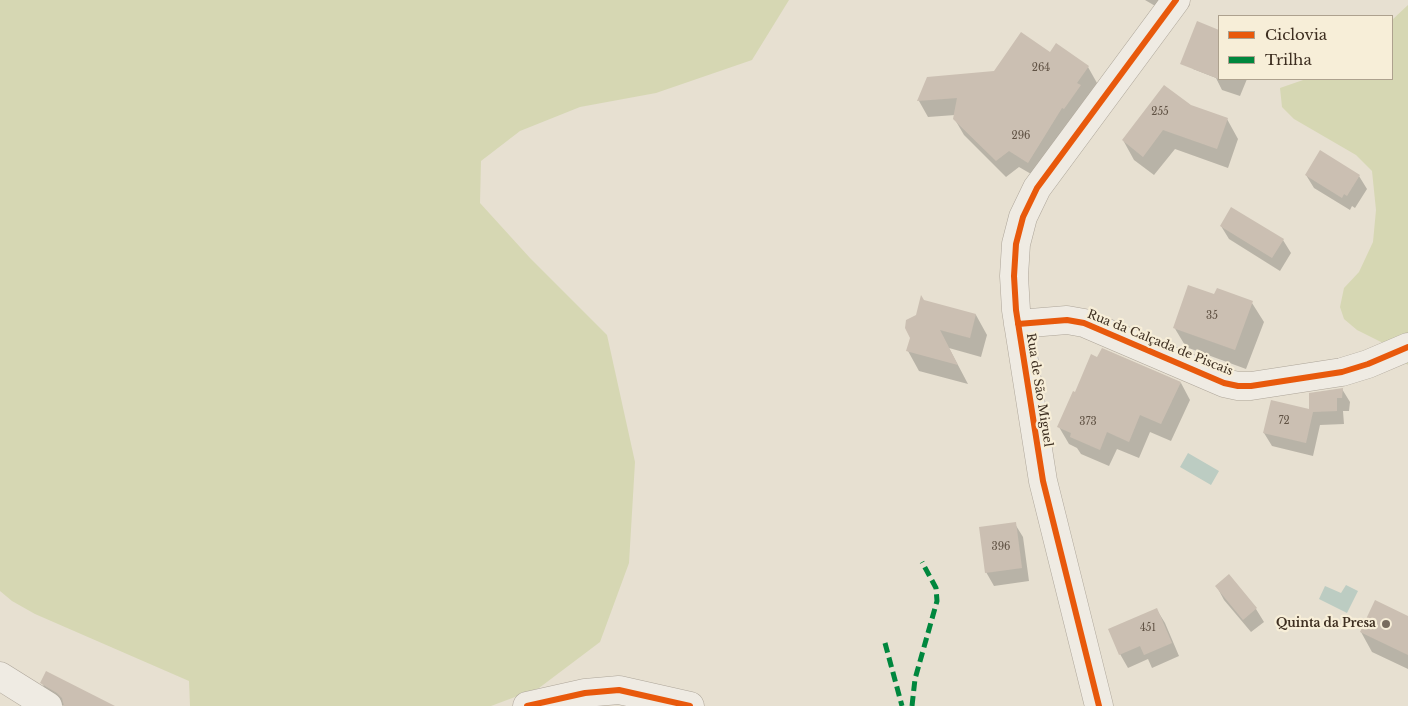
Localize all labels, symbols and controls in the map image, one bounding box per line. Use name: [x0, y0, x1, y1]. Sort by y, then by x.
legend: [1218, 15, 1393, 80]
text: Ciclovia: [1265, 25, 1327, 44]
text: Trilha: [1265, 50, 1312, 69]
house number: 264: [1032, 62, 1050, 74]
house number: 255: [1151, 106, 1169, 118]
house number: 296: [1011, 130, 1031, 142]
street label: Rua da Calçada de Piscais: [1085, 307, 1235, 379]
house number: 35: [1206, 310, 1218, 322]
street label: Rua de São Miguel: [1023, 332, 1055, 448]
house number: 72: [1278, 415, 1290, 427]
house number: 373: [1079, 416, 1097, 428]
house number: 396: [991, 541, 1011, 553]
place label: Quinta da Presa: [1276, 617, 1376, 631]
marker: Quinta da Presa: [1380, 618, 1392, 630]
house number: 451: [1140, 622, 1156, 634]

